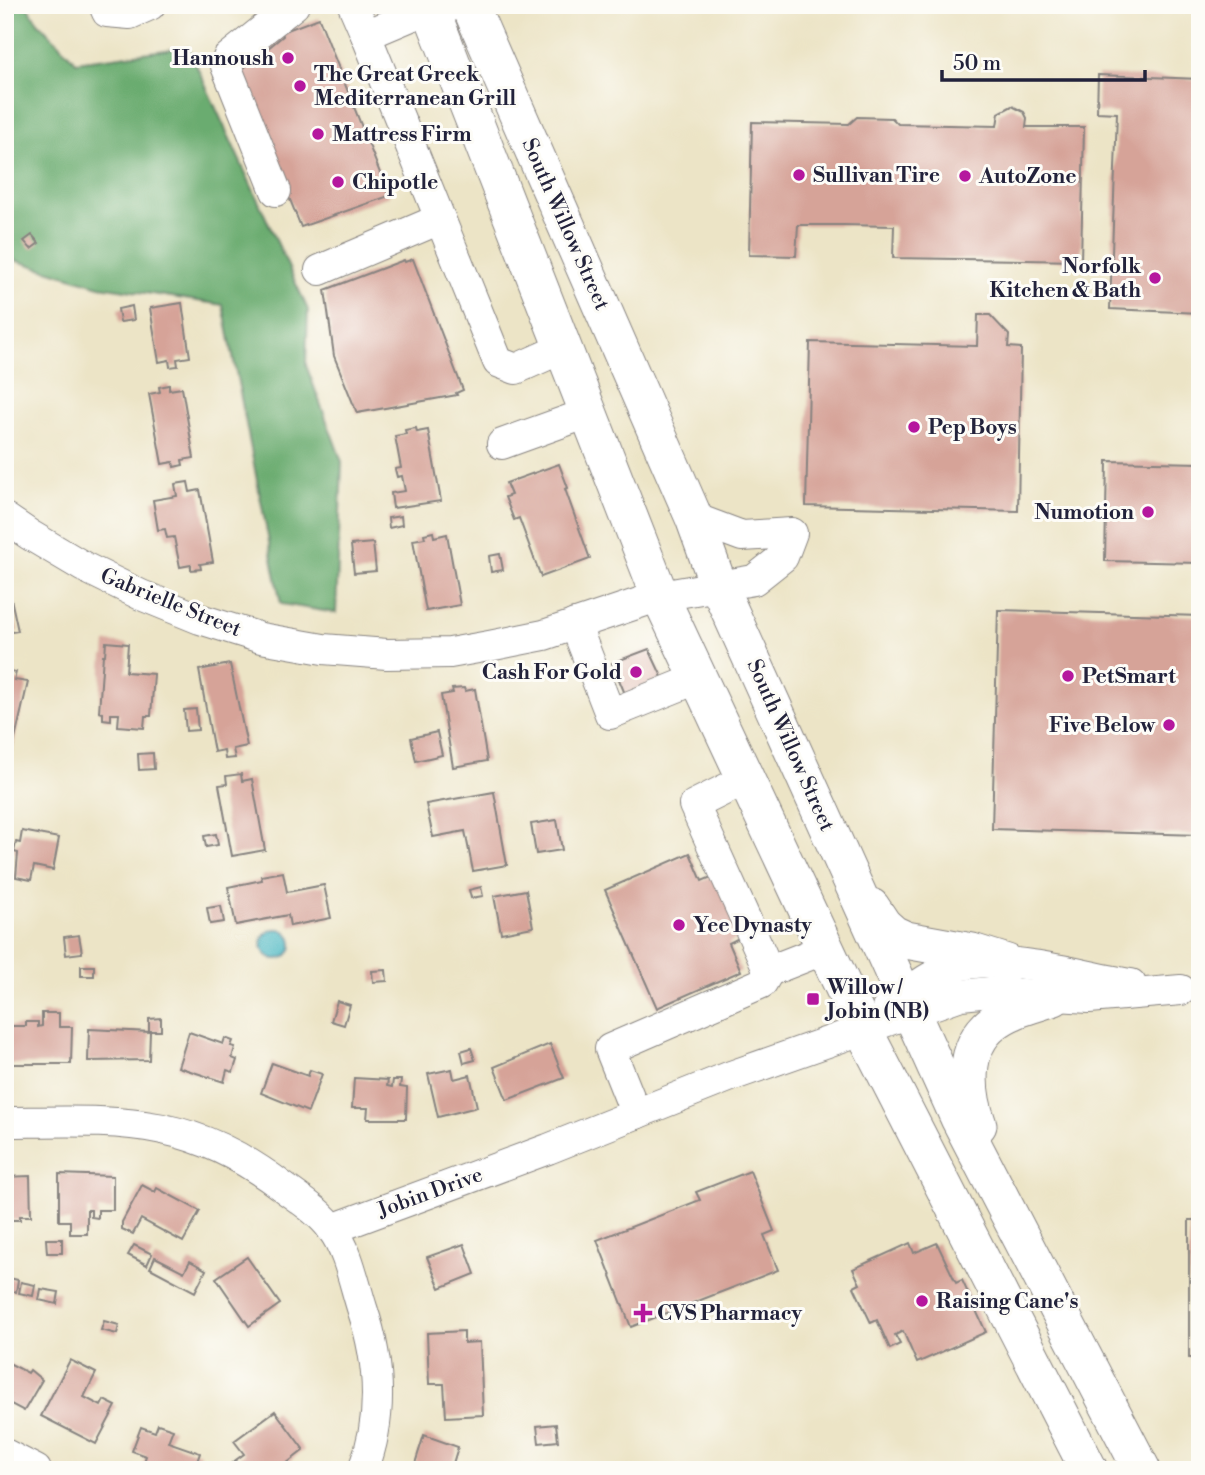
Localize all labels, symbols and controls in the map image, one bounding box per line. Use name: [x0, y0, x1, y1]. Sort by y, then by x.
scale bar: [942, 38, 1146, 82]
place label: Hannoush: [172, 46, 274, 72]
marker: Hannoush: [280, 50, 296, 66]
text: 50 m: [953, 51, 1001, 77]
place label: The Great Greek Mediterranean Grill: [314, 62, 516, 112]
marker: The Great Greek Mediterranean Grill: [292, 78, 308, 94]
place label: Mattress Firm: [332, 122, 472, 148]
marker: Mattress Firm: [310, 126, 326, 142]
street label: South Willow Street: [516, 135, 615, 315]
place label: Sullivan Tire: [813, 163, 940, 189]
place label: AutoZone: [978, 164, 1076, 190]
marker: Sullivan Tire: [791, 167, 807, 183]
marker: AutoZone: [957, 168, 973, 184]
place label: Chipotle: [352, 170, 438, 196]
marker: Chipotle: [330, 174, 346, 190]
place label: Norfolk Kitchen & Bath: [989, 254, 1142, 304]
marker: Norfolk Kitchen & Bath: [1147, 270, 1163, 286]
place label: Pep Boys: [928, 415, 1017, 441]
marker: Pep Boys: [906, 419, 922, 435]
place label: Numotion: [1034, 500, 1134, 526]
marker: Numotion: [1140, 504, 1156, 520]
street label: Gabrielle Street: [96, 563, 245, 643]
street label: South Willow Street: [741, 656, 840, 836]
place label: Cash For Gold: [482, 660, 622, 686]
marker: Cash For Gold: [628, 664, 644, 680]
place label: PetSmart: [1082, 664, 1176, 690]
marker: PetSmart: [1060, 668, 1076, 684]
place label: Five Below: [1049, 713, 1156, 739]
marker: Five Below: [1161, 717, 1177, 733]
place label: Yee Dynasty: [693, 913, 812, 939]
marker: Yee Dynasty: [671, 917, 687, 933]
place label: Willow / Jobin (NB): [824, 975, 929, 1025]
marker: Willow / Jobin (NB): [805, 991, 821, 1007]
street label: Jobin Drive: [373, 1162, 486, 1224]
place label: Raising Cane's: [936, 1289, 1078, 1315]
marker: Raising Cane's: [914, 1293, 930, 1309]
place label: CVS Pharmacy: [657, 1301, 803, 1327]
marker: CVS Pharmacy: [635, 1305, 651, 1321]

